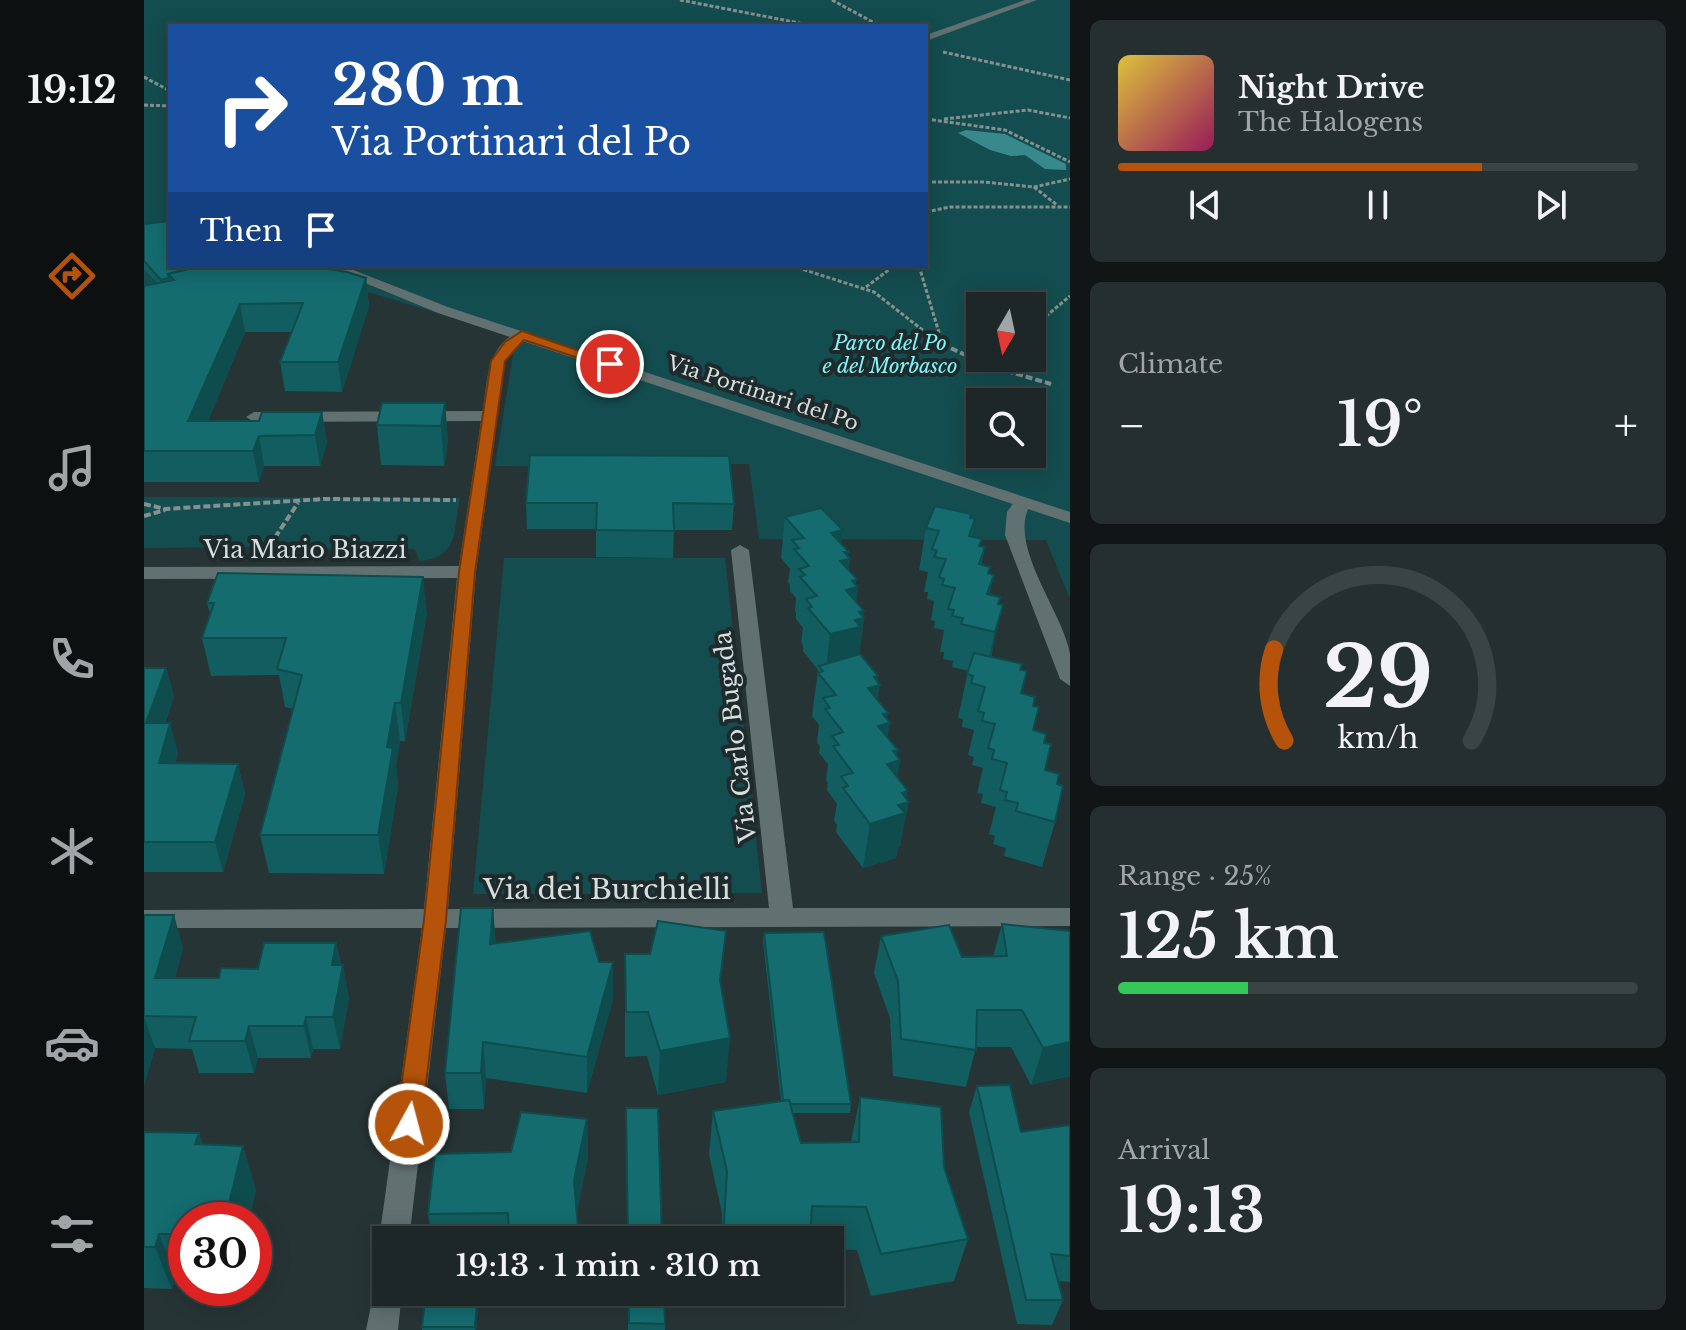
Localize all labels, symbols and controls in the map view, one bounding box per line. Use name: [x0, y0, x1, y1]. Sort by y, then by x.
text: 280 m: [332, 51, 523, 120]
icon: right: [200, 56, 304, 160]
text: 19:12: [27, 68, 117, 113]
text: Night Drive: [1238, 69, 1424, 106]
text: The Halogens: [1238, 106, 1423, 138]
text: Via Portinari del Po: [332, 120, 691, 165]
icon: previous: [1183, 183, 1227, 227]
icon: pause: [1356, 183, 1400, 227]
icon: next: [1529, 183, 1573, 227]
icon: arrive: [299, 208, 343, 252]
text: Then: [200, 212, 283, 249]
icon: directions: [44, 248, 100, 304]
north arrow: [966, 292, 1046, 372]
map controls: [966, 292, 1046, 468]
pin: [576, 330, 644, 398]
park label: Parco del Po e del Morbasco: [823, 331, 957, 378]
icon: arrive: [588, 342, 632, 386]
text: Climate: [1118, 348, 1223, 380]
street label: Via Portinari del Po: [663, 350, 862, 435]
button: search: [966, 388, 1046, 468]
text: 19°: [1337, 388, 1423, 462]
text: −: [1118, 398, 1146, 453]
text: +: [1614, 398, 1638, 453]
icon: music: [44, 440, 100, 496]
street label: Via Mario Biazzi: [202, 535, 407, 564]
text: 29: [1323, 626, 1433, 729]
street label: Via Carlo Bugada: [708, 629, 762, 845]
icon: phone: [44, 631, 100, 687]
text: km/h: [1337, 720, 1419, 756]
icon: climate: [44, 823, 100, 879]
text: Range · 25%: [1118, 860, 1272, 892]
street label: Via dei Burchielli: [482, 872, 731, 907]
text: 125 km: [1118, 900, 1339, 974]
icon: car: [44, 1015, 100, 1071]
position arrow: [367, 1082, 451, 1166]
text: Arrival: [1118, 1134, 1210, 1166]
text: 19:13: [1118, 1174, 1265, 1248]
speed limit sign: 30: [168, 1202, 272, 1306]
icon: filters: [44, 1206, 100, 1262]
text: 19:13 · 1 min · 310 m: [455, 1247, 761, 1284]

